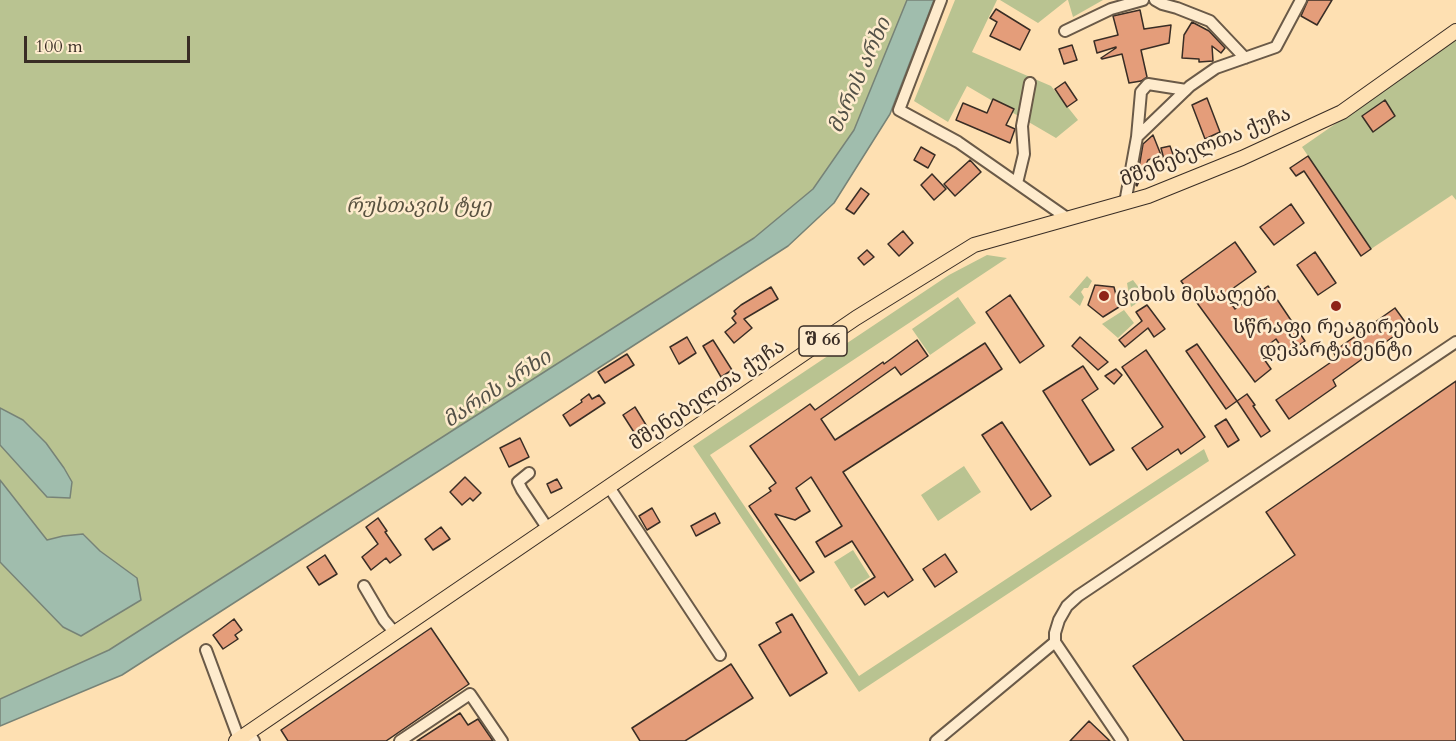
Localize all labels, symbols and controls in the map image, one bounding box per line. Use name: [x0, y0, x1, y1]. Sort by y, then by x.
water label: მარის არხი: [824, 14, 898, 138]
scale bar: [27, 24, 194, 62]
text: 100 m: [35, 34, 83, 59]
street label: მშენებელთა ქუჩა: [1117, 103, 1295, 193]
park label: რუსთავის ტყე: [346, 195, 492, 219]
place label: ციხის მისაღები: [1116, 284, 1277, 308]
marker: ციხის მისაღები: [1097, 289, 1111, 303]
marker: სწრაფი რეაგირების დეპარტამენტი: [1329, 299, 1343, 313]
place label: სწრაფი რეაგირების დეპარტამენტი: [1233, 316, 1439, 363]
road number: შ 66: [799, 326, 847, 356]
street label: მშენებელთა ქუჩა: [626, 335, 790, 457]
water label: მარის არხი: [439, 346, 557, 434]

